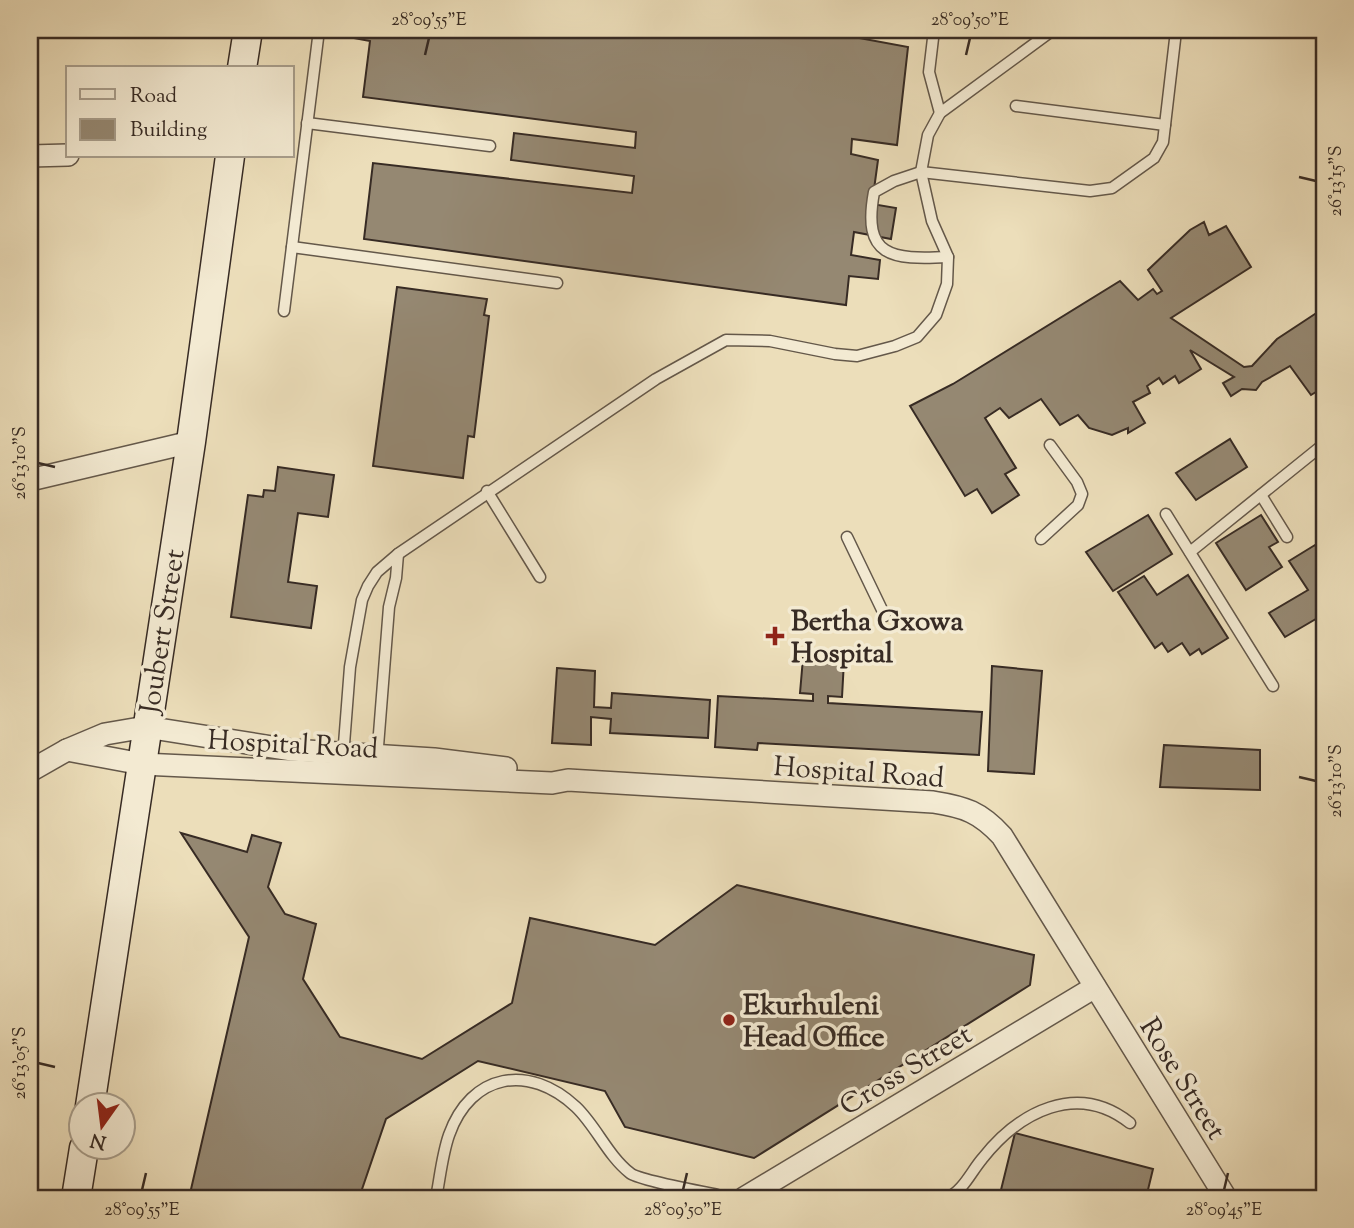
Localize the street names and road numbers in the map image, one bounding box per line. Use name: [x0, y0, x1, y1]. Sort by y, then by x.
street label: Joubert Street: [131, 546, 197, 719]
street label: Hospital Road: [206, 722, 379, 770]
street label: Hospital Road: [772, 748, 946, 800]
street label: Rose Street: [1128, 1011, 1235, 1149]
street label: Cross Street: [833, 1016, 981, 1127]

